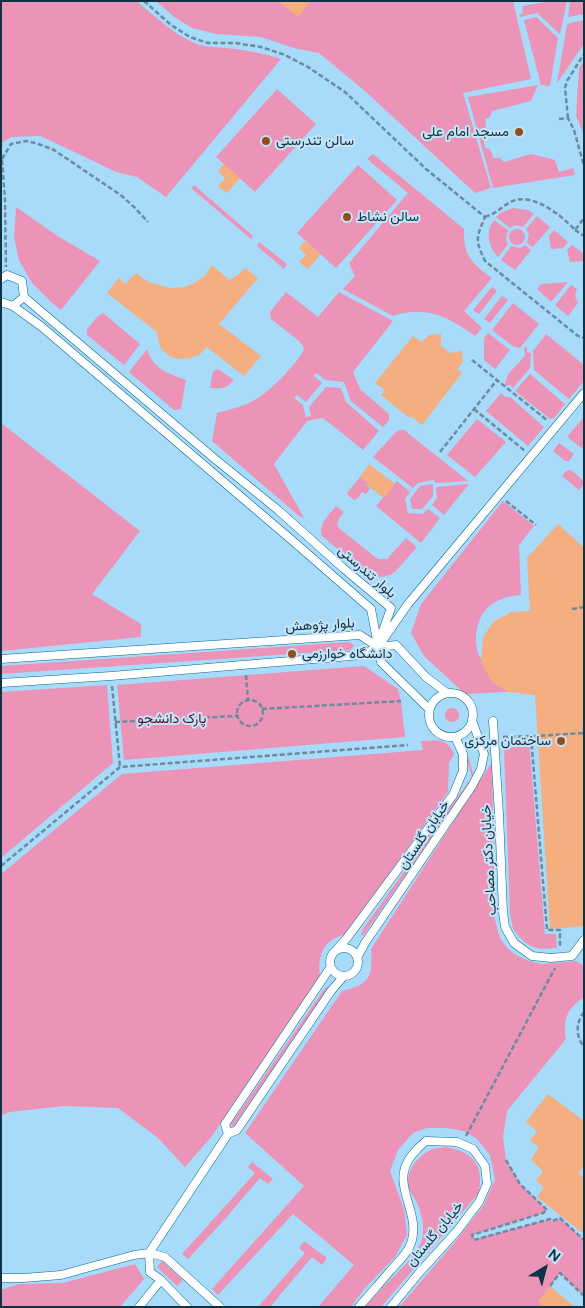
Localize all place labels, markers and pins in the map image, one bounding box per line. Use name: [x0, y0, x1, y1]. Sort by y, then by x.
place label: مسجد امام علی: [422, 124, 509, 140]
marker: مسجد امام علی: [513, 126, 525, 138]
place label: سالن تندرستی: [276, 133, 354, 149]
marker: سالن تندرستی: [260, 135, 272, 147]
place label: سالن نشاط: [357, 209, 419, 225]
marker: سالن نشاط: [341, 211, 353, 223]
place label: دانشگاه خوارزمی: [302, 646, 393, 662]
marker: دانشگاه خوارزمی: [286, 648, 298, 660]
place label: ساختمان مرکزی: [464, 733, 551, 749]
marker: ساختمان مرکزی: [555, 735, 567, 747]

